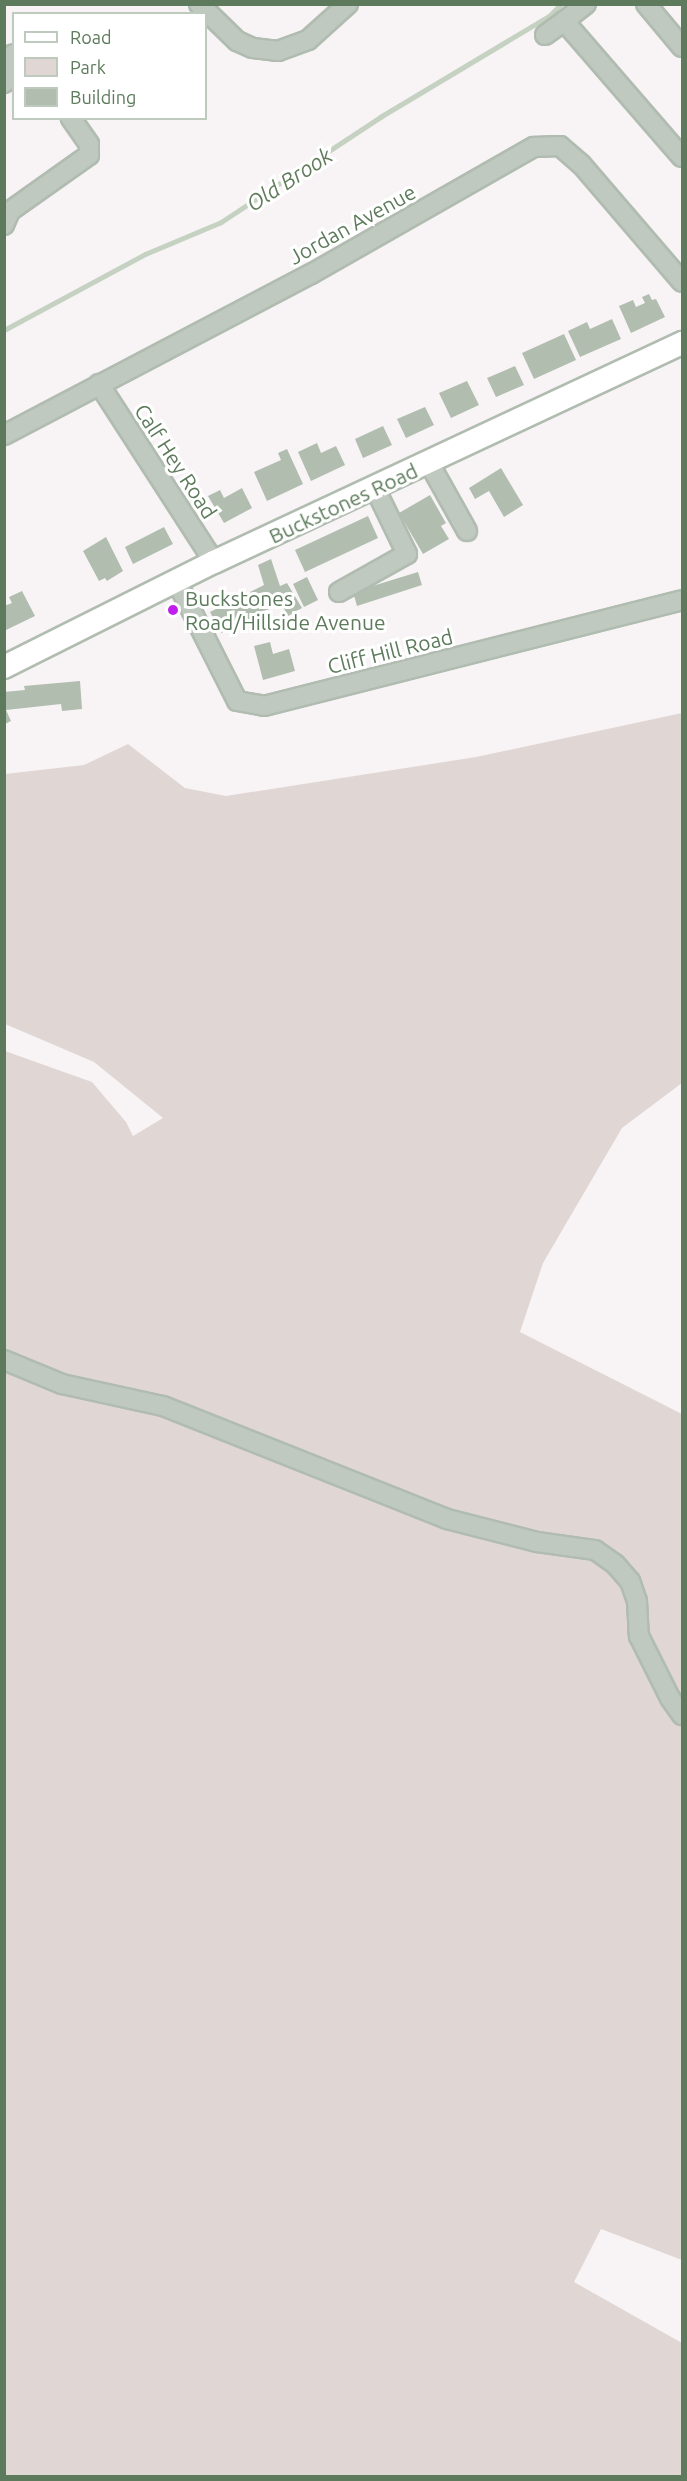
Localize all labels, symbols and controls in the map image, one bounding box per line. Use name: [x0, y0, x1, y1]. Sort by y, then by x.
legend: [12, 12, 207, 120]
text: Road: [70, 27, 112, 47]
text: Park: [70, 57, 106, 77]
text: Building: [70, 87, 136, 107]
water label: Old Brook: [241, 141, 337, 217]
street label: Jordan Avenue: [284, 179, 420, 269]
street label: Calf Hey Road: [130, 399, 222, 523]
street label: Buckstones Road: [265, 458, 421, 548]
place label: Buckstones Road/Hillside Avenue: [185, 585, 386, 635]
marker: Buckstones Road/Hillside Avenue: [166, 603, 180, 617]
street label: Cliff Hill Road: [325, 623, 455, 679]

